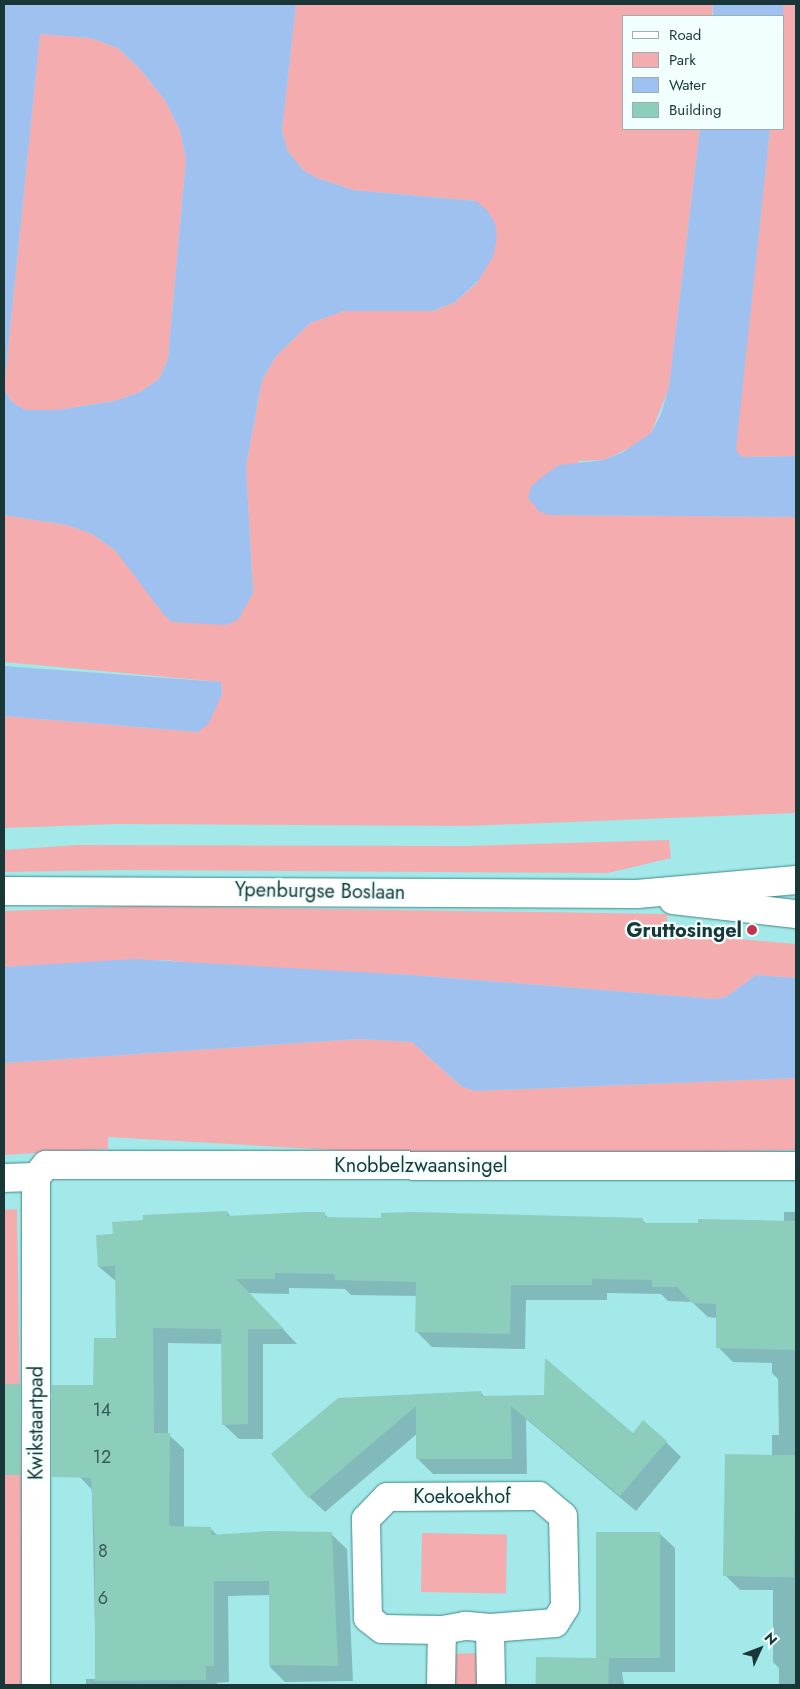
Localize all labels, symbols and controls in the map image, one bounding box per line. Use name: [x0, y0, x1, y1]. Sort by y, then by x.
legend: [622, 15, 785, 130]
text: Road: [669, 24, 701, 46]
text: Park: [669, 49, 696, 71]
text: Water: [669, 74, 706, 96]
text: Building: [669, 99, 721, 121]
street label: Ypenburgse Boslaan: [235, 878, 405, 904]
place label: Gruttosingel: [626, 918, 742, 942]
marker: Gruttosingel: [746, 924, 758, 936]
street label: Knobbelzwaansingel: [334, 1153, 508, 1177]
street label: Kwikstaartpad: [24, 1366, 48, 1480]
house number: 14: [93, 1399, 111, 1421]
house number: 12: [93, 1446, 111, 1468]
street label: Koekoekhof: [413, 1484, 511, 1508]
house number: 8: [98, 1540, 108, 1562]
house number: 6: [98, 1587, 108, 1609]
north arrow: [735, 1624, 785, 1674]
text: N: [760, 1628, 782, 1650]

